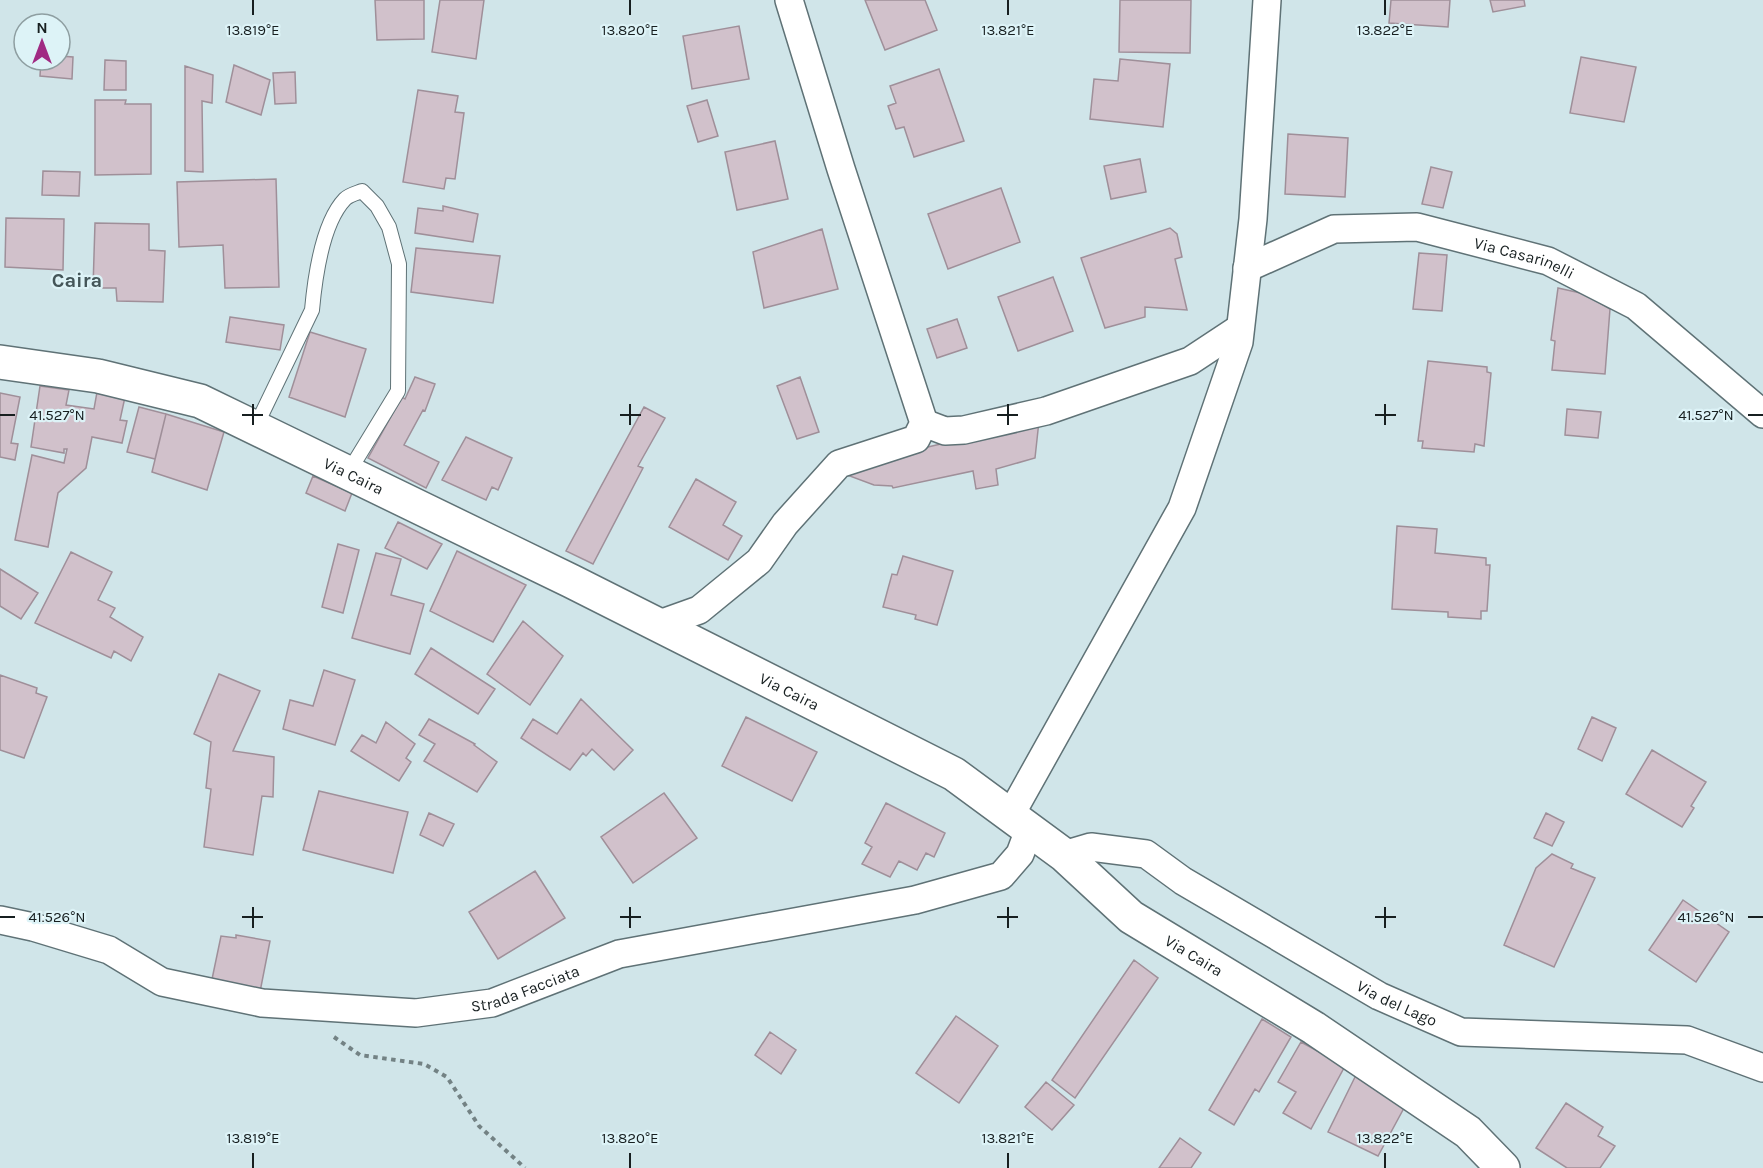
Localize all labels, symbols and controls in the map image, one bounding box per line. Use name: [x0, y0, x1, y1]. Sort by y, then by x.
north arrow: [12, 12, 72, 72]
text: N: [36, 18, 48, 37]
text: 13.819°E: [227, 21, 279, 39]
text: 13.820°E: [602, 21, 658, 39]
text: 13.821°E: [982, 21, 1034, 39]
text: 13.822°E: [1357, 21, 1413, 39]
street label: Via Casarinelli: [1472, 233, 1578, 282]
district label: Caira: [52, 269, 102, 292]
text: 41.527°N: [29, 406, 85, 424]
text: 41.527°N: [1678, 406, 1734, 424]
street label: Via Caira: [321, 453, 387, 498]
street label: Via Caira: [756, 668, 822, 714]
text: 41.526°N: [28, 908, 86, 926]
text: 41.526°N: [1677, 908, 1735, 926]
street label: Via Caira: [1162, 930, 1227, 980]
street label: Strada Facciata: [470, 961, 582, 1015]
street label: Via del Lago: [1354, 976, 1440, 1030]
text: 13.819°E: [227, 1129, 279, 1147]
text: 13.820°E: [602, 1129, 658, 1147]
text: 13.821°E: [982, 1129, 1034, 1147]
text: 13.822°E: [1357, 1129, 1413, 1147]

